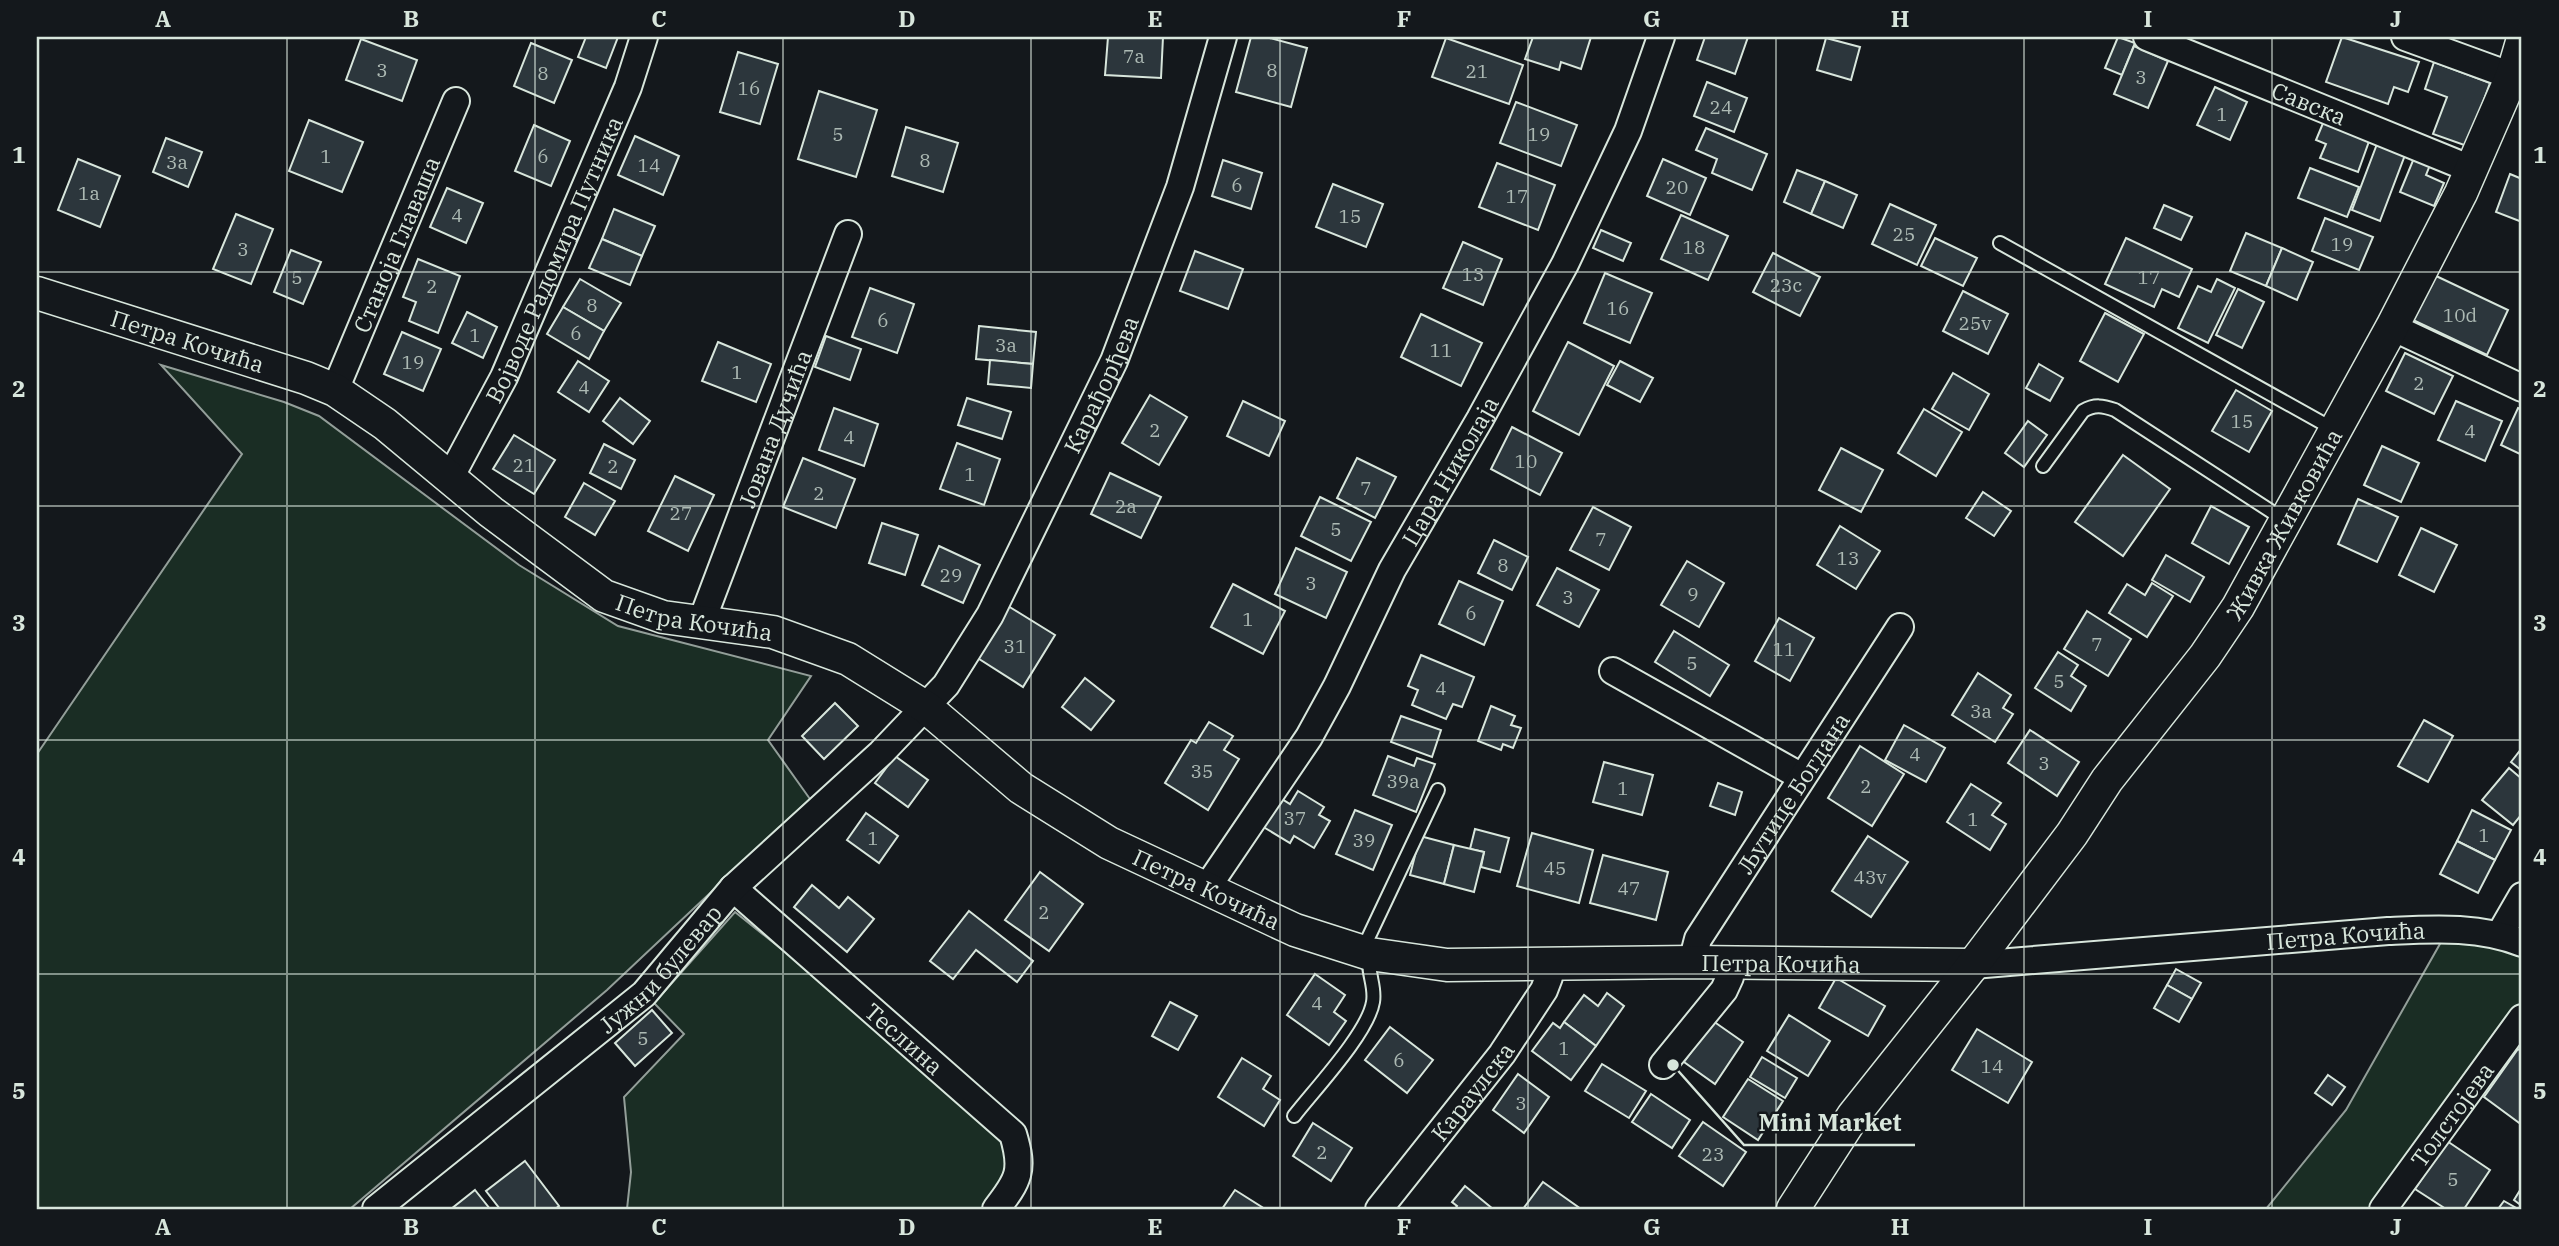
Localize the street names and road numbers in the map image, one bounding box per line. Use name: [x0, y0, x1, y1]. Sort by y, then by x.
street label: Савска: [2267, 74, 2351, 132]
street label: Војводе Радомира Путника: [478, 111, 629, 408]
street label: Станоја Главаша: [346, 152, 446, 337]
street label: Петра Кочића: [107, 302, 268, 379]
street label: Карађорђева: [1056, 312, 1145, 458]
street label: Јована Дучића: [731, 345, 818, 512]
street label: Цара Николаја: [1395, 391, 1505, 551]
street label: Живка Живковића: [2219, 423, 2348, 625]
street label: Петра Кочића: [612, 587, 774, 647]
street label: Љутице Богдана: [1730, 706, 1856, 879]
street label: Петра Кочића: [1128, 841, 1285, 936]
street label: Јужни булевар: [593, 898, 728, 1039]
street label: Петра Кочића: [2265, 915, 2426, 956]
street label: Петра Кочића: [1701, 947, 1861, 979]
street label: Теслина: [859, 996, 950, 1081]
street label: Караулска: [1424, 1037, 1521, 1147]
street label: Толстојева: [2404, 1056, 2500, 1173]

